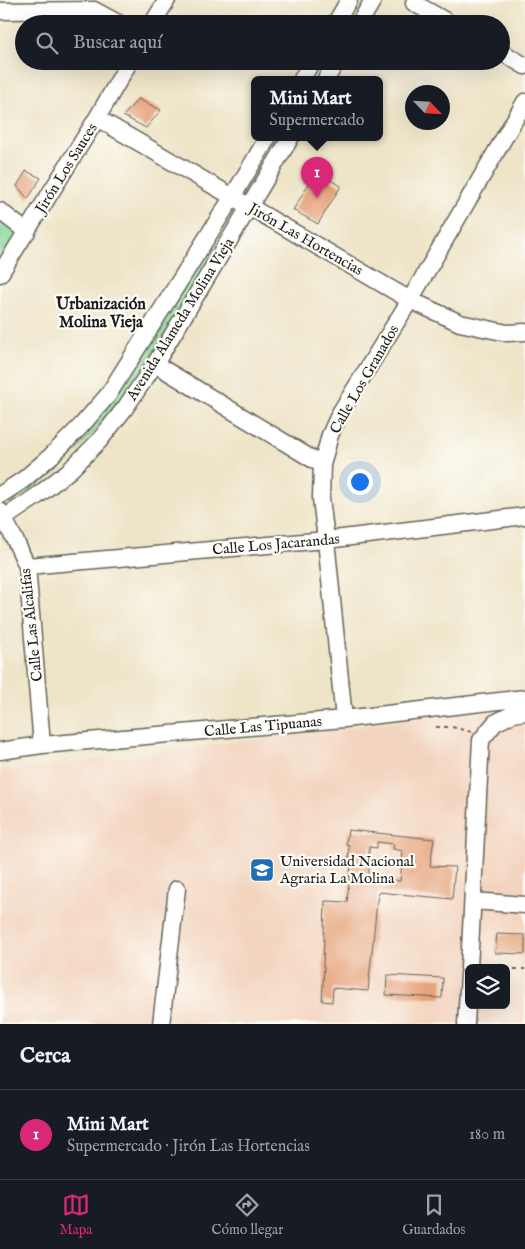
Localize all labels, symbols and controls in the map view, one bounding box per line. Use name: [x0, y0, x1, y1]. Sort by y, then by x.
search box: [15, 15, 510, 70]
icon: search: [33, 29, 61, 57]
text: Buscar aquí: [73, 31, 162, 55]
popup: [251, 76, 383, 141]
north arrow: [405, 85, 450, 130]
text: Mini Mart: [270, 87, 351, 111]
text: Supermercado: [270, 111, 364, 131]
street label: Jirón Los Sauces: [30, 120, 102, 219]
pin: 1: [301, 157, 333, 198]
street label: Jirón Las Hortencias: [243, 198, 366, 280]
street label: Avenida Alameda Molina Vieja: [122, 234, 239, 405]
district label: Urbanización Molina Vieja: [55, 295, 146, 333]
street label: Calle Los Granados: [326, 321, 403, 437]
your location: [347, 469, 373, 495]
street label: Calle Los Jacarandas: [212, 529, 341, 560]
street label: Calle Las Alcalifas: [16, 567, 47, 682]
street label: Calle Las Tipuanas: [203, 712, 323, 741]
place label: Universidad Nacional Agraria La Molina: [279, 852, 415, 888]
school or university icon: Universidad Nacional Agraria La Molina: [249, 857, 275, 883]
map controls: [465, 964, 510, 1009]
button: layers: [465, 964, 510, 1009]
text: Cerca: [20, 1043, 70, 1070]
text: Mini Mart: [67, 1113, 149, 1137]
text: 1: [33, 1125, 39, 1145]
text: 180 m: [469, 1125, 505, 1145]
text: Supermercado · Jirón Las Hortencias: [67, 1137, 310, 1157]
tab: Mapa: [60, 1191, 92, 1239]
tab: Cómo llegar: [212, 1191, 283, 1239]
tab: Guardados: [402, 1191, 465, 1239]

